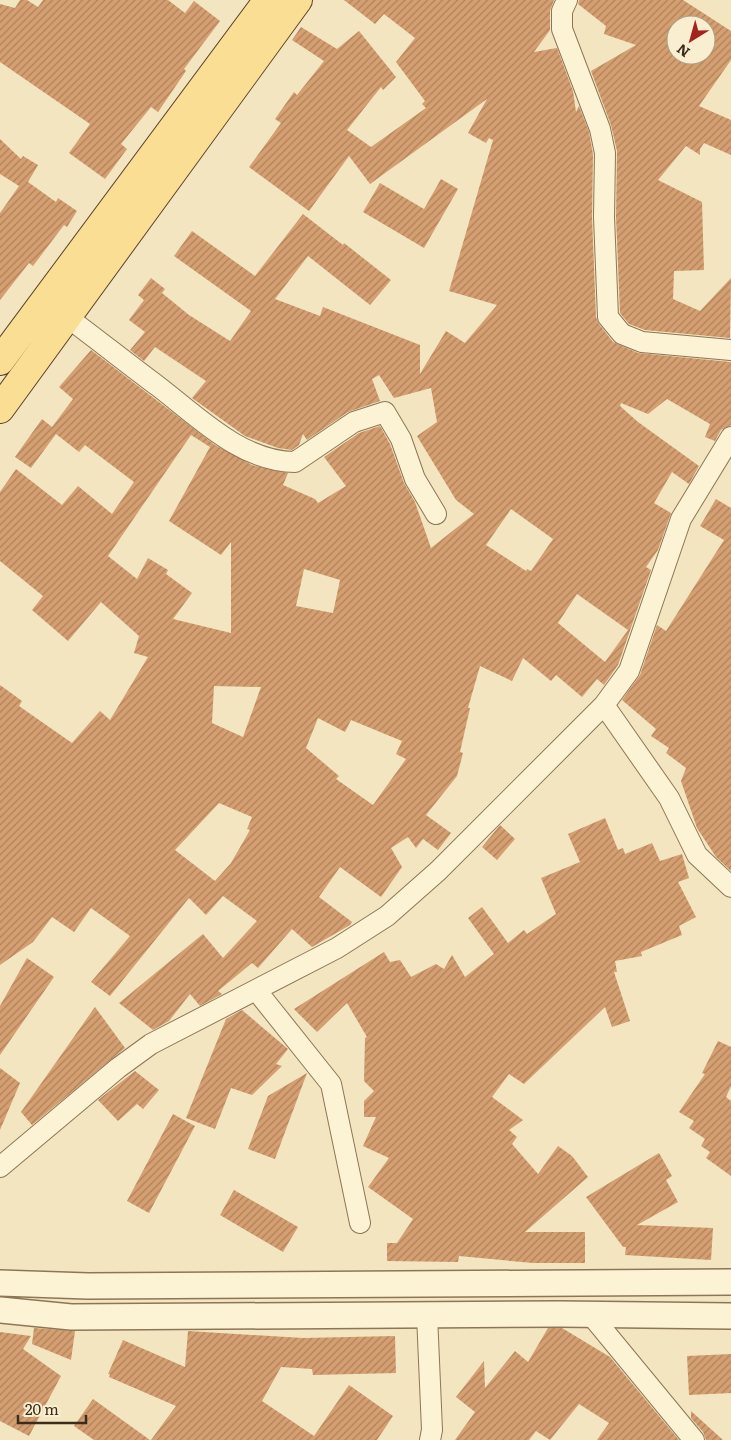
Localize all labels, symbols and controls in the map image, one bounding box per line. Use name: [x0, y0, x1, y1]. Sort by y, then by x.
north arrow: [666, 15, 716, 65]
text: N: [672, 40, 693, 63]
scale bar: [18, 1392, 85, 1424]
text: 20 m: [25, 1397, 59, 1420]

